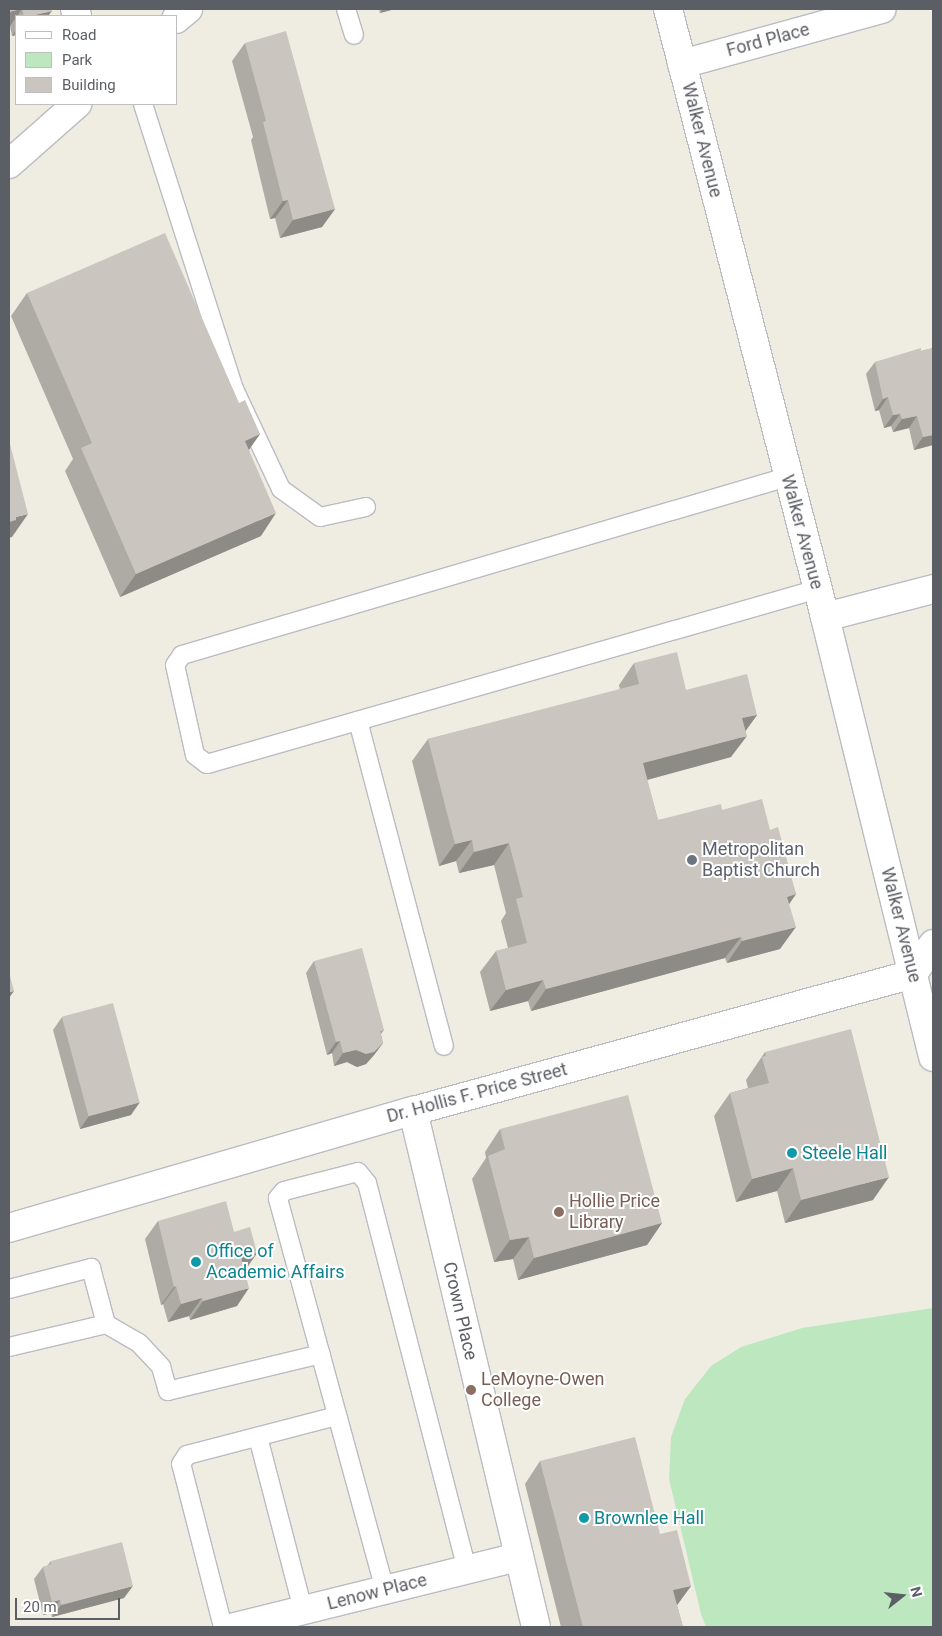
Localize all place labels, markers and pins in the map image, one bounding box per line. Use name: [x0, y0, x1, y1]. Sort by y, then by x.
place label: Metropolitan Baptist Church: [702, 839, 820, 882]
marker: Metropolitan Baptist Church: [686, 854, 698, 866]
place label: Steele Hall: [802, 1142, 887, 1164]
marker: Steele Hall: [786, 1147, 798, 1159]
place label: Hollie Price Library: [569, 1191, 660, 1234]
marker: Hollie Price Library: [553, 1206, 565, 1218]
place label: Office of Academic Affairs: [206, 1241, 345, 1284]
marker: Office of Academic Affairs: [190, 1256, 202, 1268]
place label: LeMoyne-Owen College: [481, 1369, 604, 1412]
marker: LeMoyne-Owen College: [465, 1384, 477, 1396]
place label: Brownlee Hall: [594, 1507, 704, 1529]
marker: Brownlee Hall: [578, 1512, 590, 1524]

